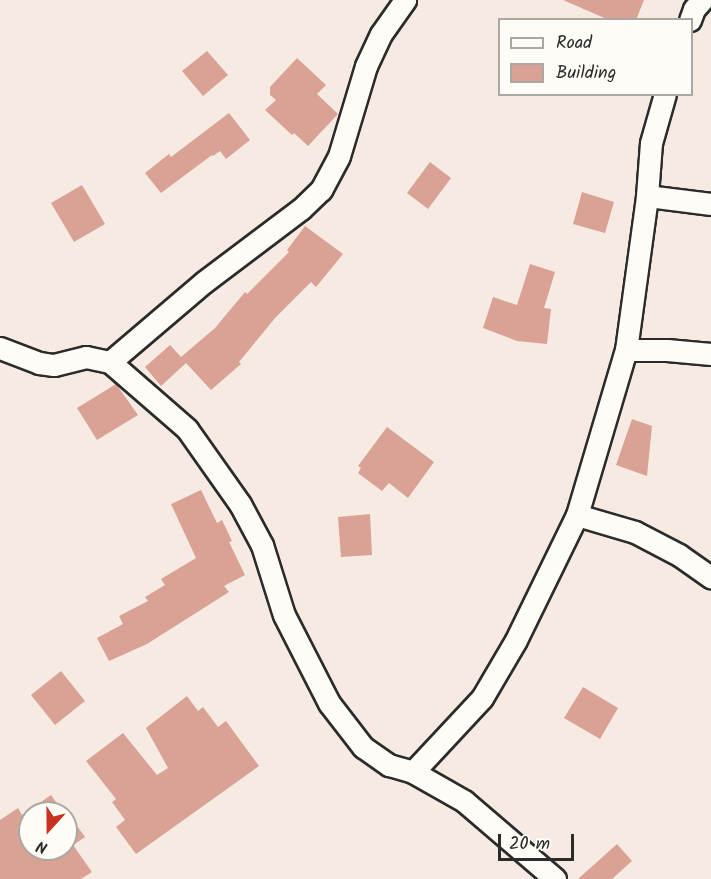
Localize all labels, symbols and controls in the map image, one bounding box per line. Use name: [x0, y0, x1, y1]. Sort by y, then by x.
legend: [498, 18, 693, 96]
text: Road: [556, 29, 592, 58]
text: Building: [556, 59, 616, 88]
north arrow: [18, 801, 78, 861]
scale bar: [501, 822, 578, 860]
text: 20 m: [509, 830, 550, 859]
text: N: [33, 833, 51, 860]

